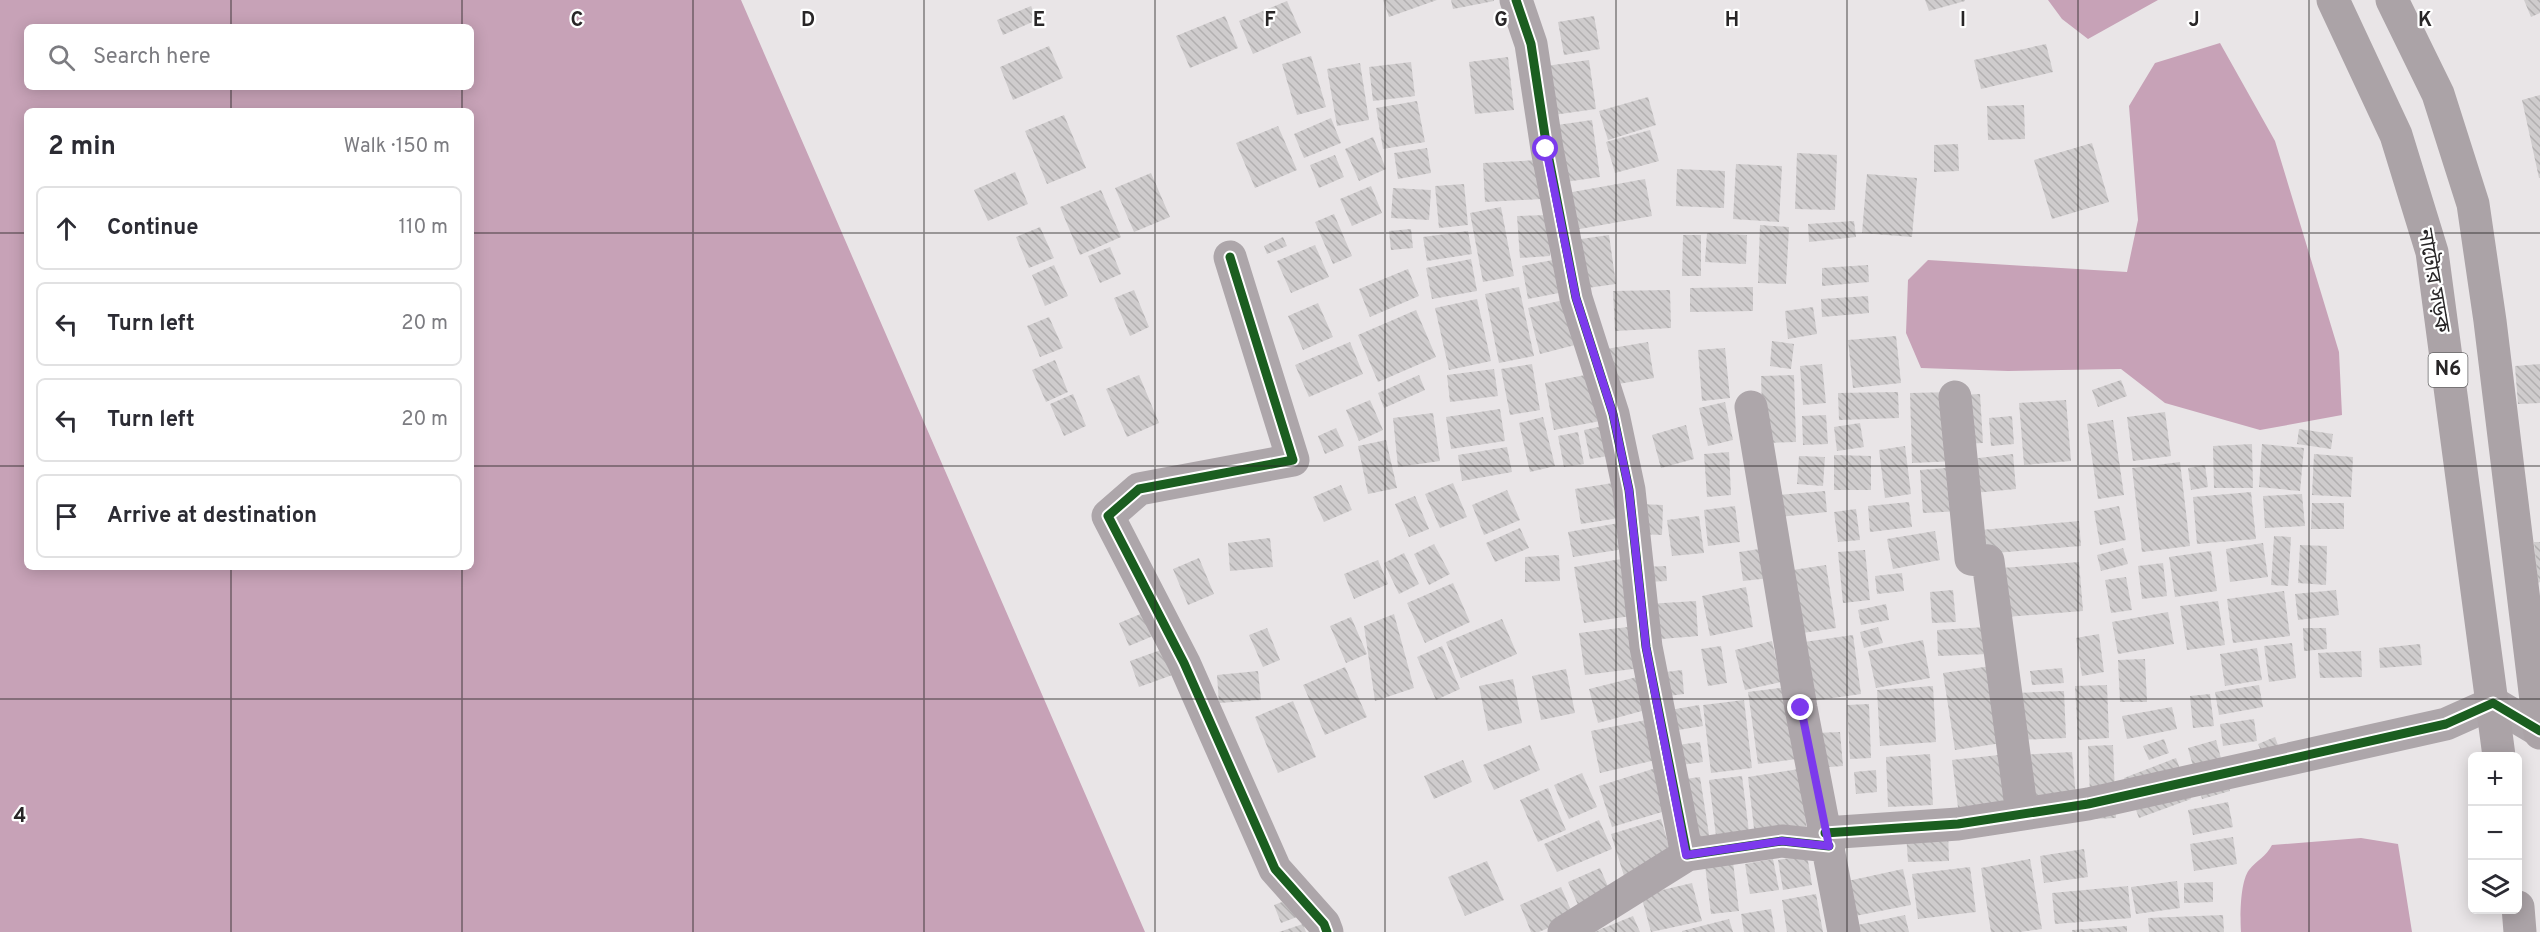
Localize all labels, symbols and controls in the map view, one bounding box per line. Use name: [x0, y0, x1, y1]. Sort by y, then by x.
text: C: [571, 8, 583, 34]
text: D: [801, 8, 815, 34]
text: E: [1033, 8, 1045, 34]
text: F: [1264, 8, 1276, 34]
text: G: [1494, 8, 1508, 34]
text: H: [1725, 8, 1739, 34]
text: I: [1960, 8, 1966, 34]
text: J: [2188, 8, 2200, 34]
text: K: [2418, 8, 2432, 34]
search box: [24, 24, 474, 90]
icon: search: [45, 41, 78, 74]
text: Search here: [93, 44, 211, 71]
text: 2 min: [48, 131, 116, 164]
text: Walk · 150 m: [344, 134, 450, 160]
route start: [1532, 135, 1558, 161]
icon: ahead: [50, 212, 83, 245]
text: Continue: [107, 215, 198, 242]
text: 110 m: [399, 215, 448, 241]
street label: নাটোর সড়ক: [2410, 226, 2456, 336]
icon: left: [50, 308, 83, 341]
text: Turn left: [107, 311, 195, 338]
text: 20 m: [401, 311, 448, 337]
road number: N6: [2428, 353, 2468, 387]
icon: left: [50, 404, 83, 437]
text: Turn left: [107, 407, 195, 434]
text: 20 m: [401, 407, 448, 433]
icon: arrive: [50, 500, 83, 533]
text: Arrive at destination: [107, 503, 317, 530]
route end: [1787, 694, 1813, 720]
map controls: [2468, 752, 2522, 914]
button: +: [2468, 752, 2522, 806]
text: 4: [14, 804, 26, 830]
button: −: [2468, 806, 2522, 860]
button: layers: [2468, 860, 2522, 914]

